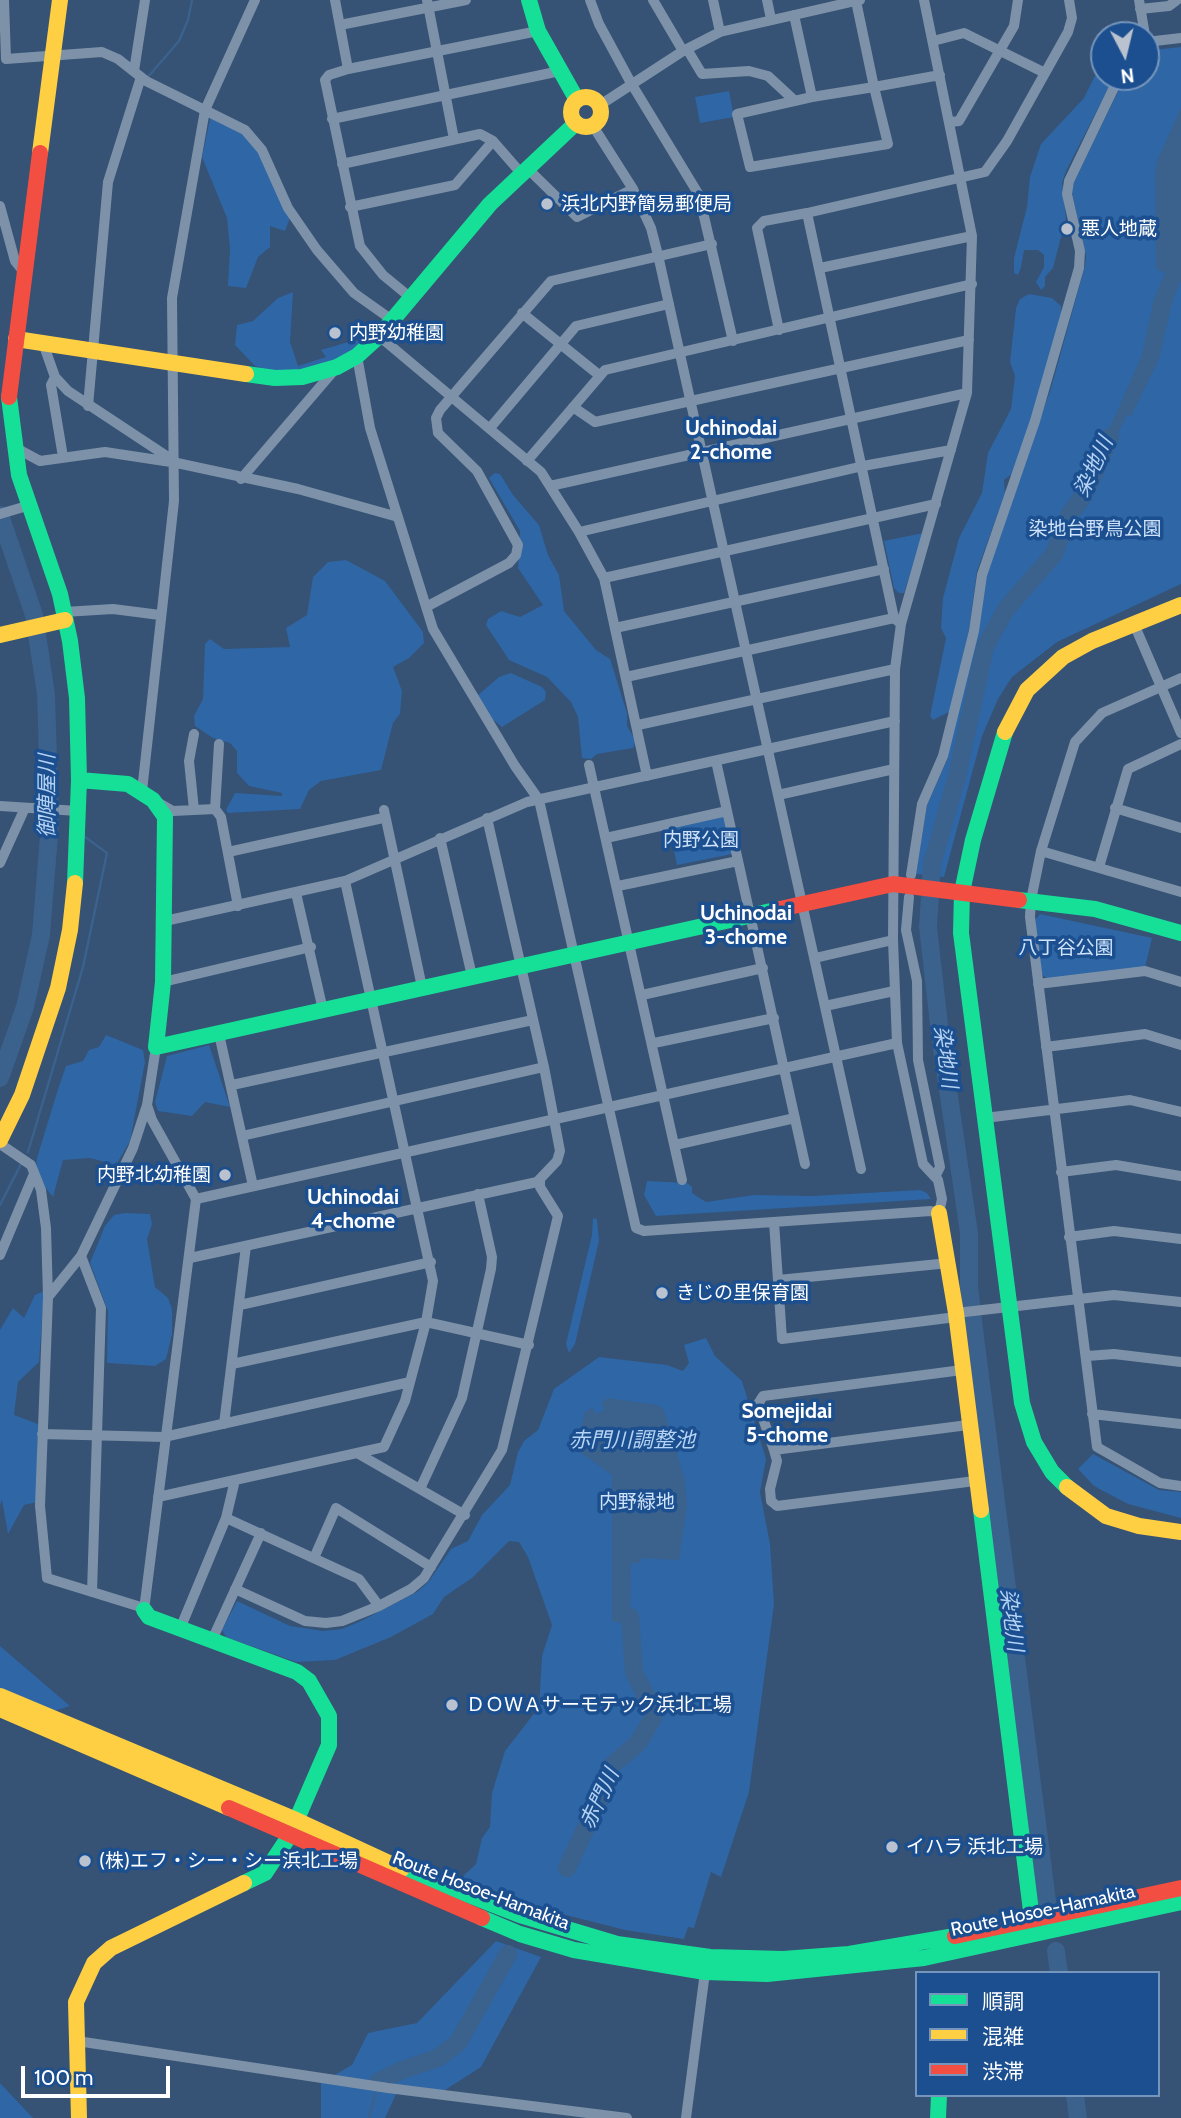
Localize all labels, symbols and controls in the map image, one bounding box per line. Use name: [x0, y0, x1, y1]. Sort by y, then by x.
north arrow: [1090, 21, 1160, 91]
text: N: [1119, 63, 1135, 88]
place label: 浜北内野簡易郵便局: [561, 193, 732, 215]
marker: 浜北内野簡易郵便局: [539, 196, 555, 212]
place label: 悪人地蔵: [1081, 218, 1157, 240]
marker: 悪人地蔵: [1059, 221, 1075, 237]
place label: 内野幼稚園: [349, 322, 444, 344]
marker: 内野幼稚園: [327, 325, 343, 341]
district label: Uchinodai 2-chome: [685, 416, 777, 466]
water label: 染地川: [1069, 433, 1119, 501]
park label: 染地台野鳥公園: [1029, 518, 1161, 540]
water label: 御陣屋川: [35, 754, 61, 838]
park label: 内野公園: [663, 829, 739, 851]
district label: Uchinodai 3-chome: [700, 901, 792, 951]
park label: 八丁谷公園: [1019, 937, 1113, 959]
water label: 染地川: [928, 1024, 962, 1090]
place label: 内野北幼稚園: [97, 1164, 211, 1186]
marker: 内野北幼稚園: [217, 1167, 233, 1183]
district label: Uchinodai 4-chome: [307, 1185, 399, 1235]
place label: きじの里保育園: [676, 1282, 809, 1304]
marker: きじの里保育園: [654, 1285, 670, 1301]
district label: Somejidai 5-chome: [742, 1399, 832, 1449]
water label: 赤門川調整池: [569, 1428, 695, 1454]
park label: 内野緑地: [599, 1491, 675, 1513]
water label: 染地川: [995, 1587, 1027, 1653]
place label: ＤＯＷＡサーモテック浜北工場: [466, 1694, 732, 1716]
marker: ＤＯＷＡサーモテック浜北工場: [444, 1697, 460, 1713]
water label: 赤門川: [575, 1765, 625, 1833]
place label: イハラ 浜北工場: [906, 1836, 1043, 1858]
marker: イハラ 浜北工場: [884, 1839, 900, 1855]
street label: Route Hosoe-Hamakita: [389, 1847, 573, 1935]
place label: (株)エフ・シー・シー浜北工場: [99, 1850, 358, 1872]
marker: (株)エフ・シー・シー浜北工場: [77, 1853, 93, 1869]
street label: Route Hosoe-Hamakita: [949, 1880, 1137, 1942]
legend: [915, 1971, 1160, 2097]
text: 順調: [982, 1989, 1024, 2014]
text: 混雑: [982, 2024, 1024, 2049]
scale bar: [24, 2052, 173, 2096]
text: 渋滞: [982, 2059, 1024, 2084]
text: 100 m: [34, 2065, 93, 2090]

